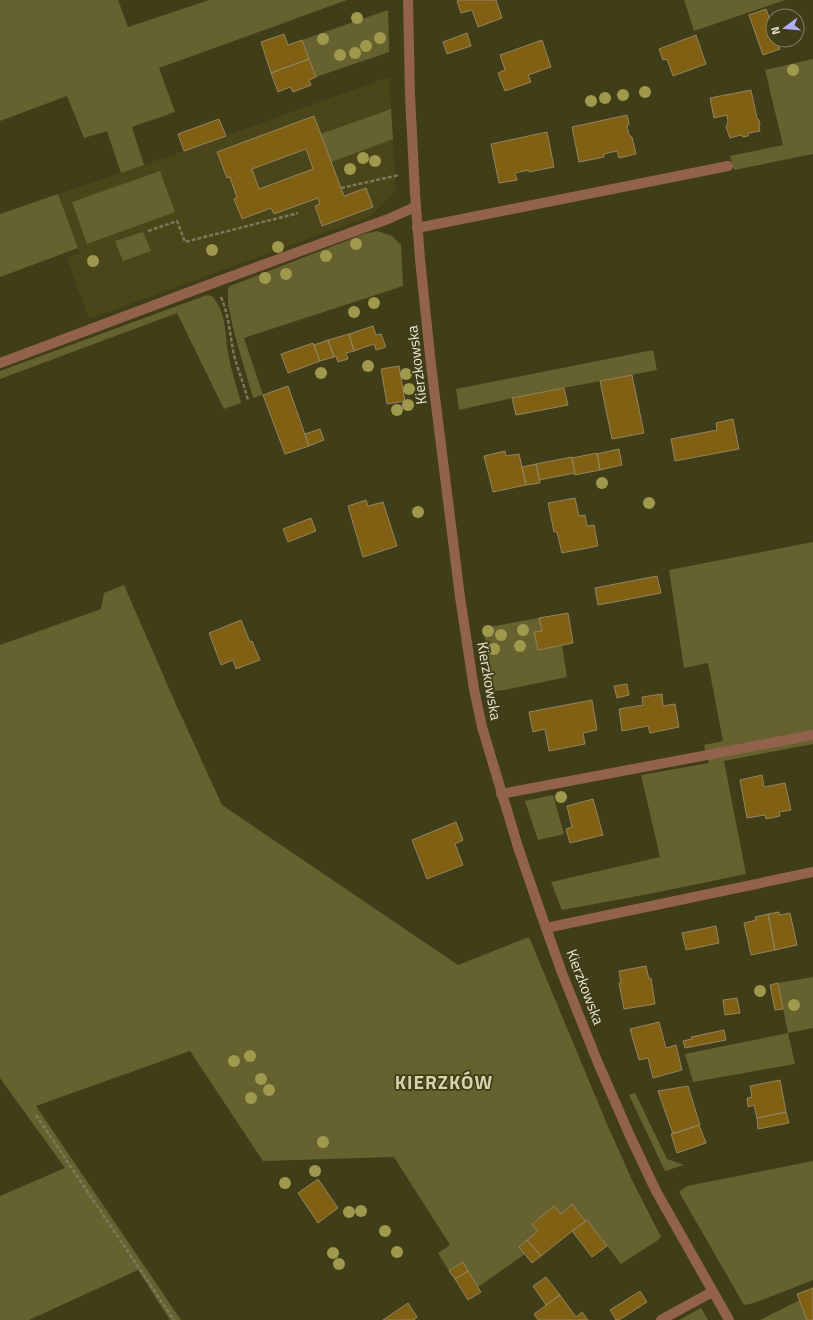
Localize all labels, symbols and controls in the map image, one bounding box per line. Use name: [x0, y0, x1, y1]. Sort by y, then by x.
north arrow: [765, 8, 805, 48]
text: N: [767, 25, 784, 37]
street label: Kierzkowska: [400, 324, 433, 406]
street label: Kierzkowska: [471, 640, 508, 722]
street label: Kierzkowska: [561, 946, 611, 1028]
district label: KIERZKÓW: [395, 1067, 493, 1096]

